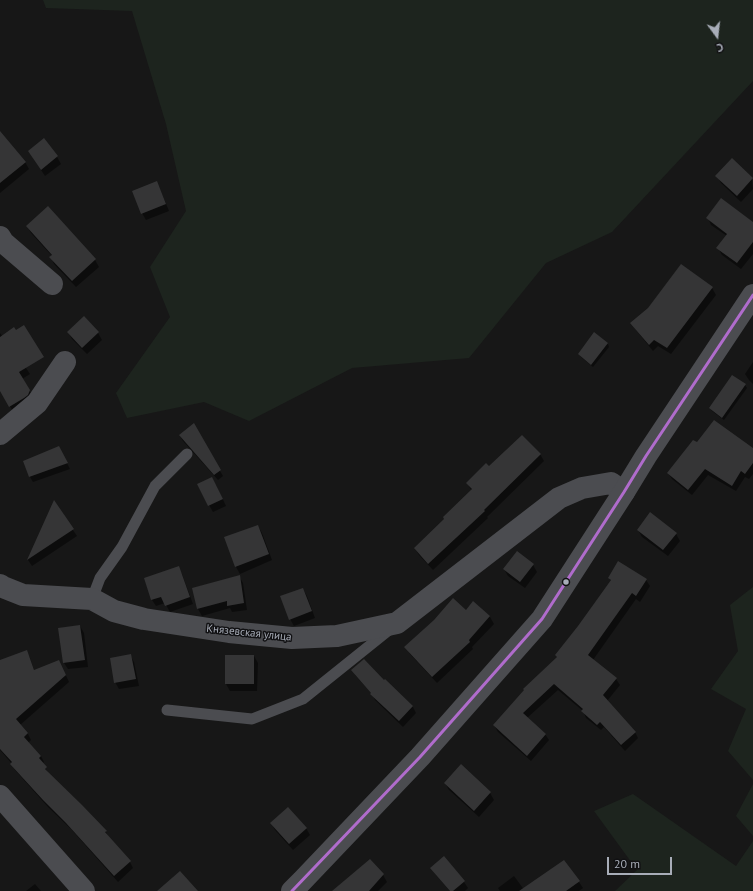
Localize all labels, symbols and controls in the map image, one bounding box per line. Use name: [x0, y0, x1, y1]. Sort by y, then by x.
north arrow: [697, 16, 737, 56]
text: С: [715, 40, 725, 55]
unlabelled marker: [561, 577, 571, 587]
street label: Князевская улица: [206, 622, 292, 644]
scale bar: [609, 849, 674, 875]
text: 20 m: [614, 856, 640, 871]

